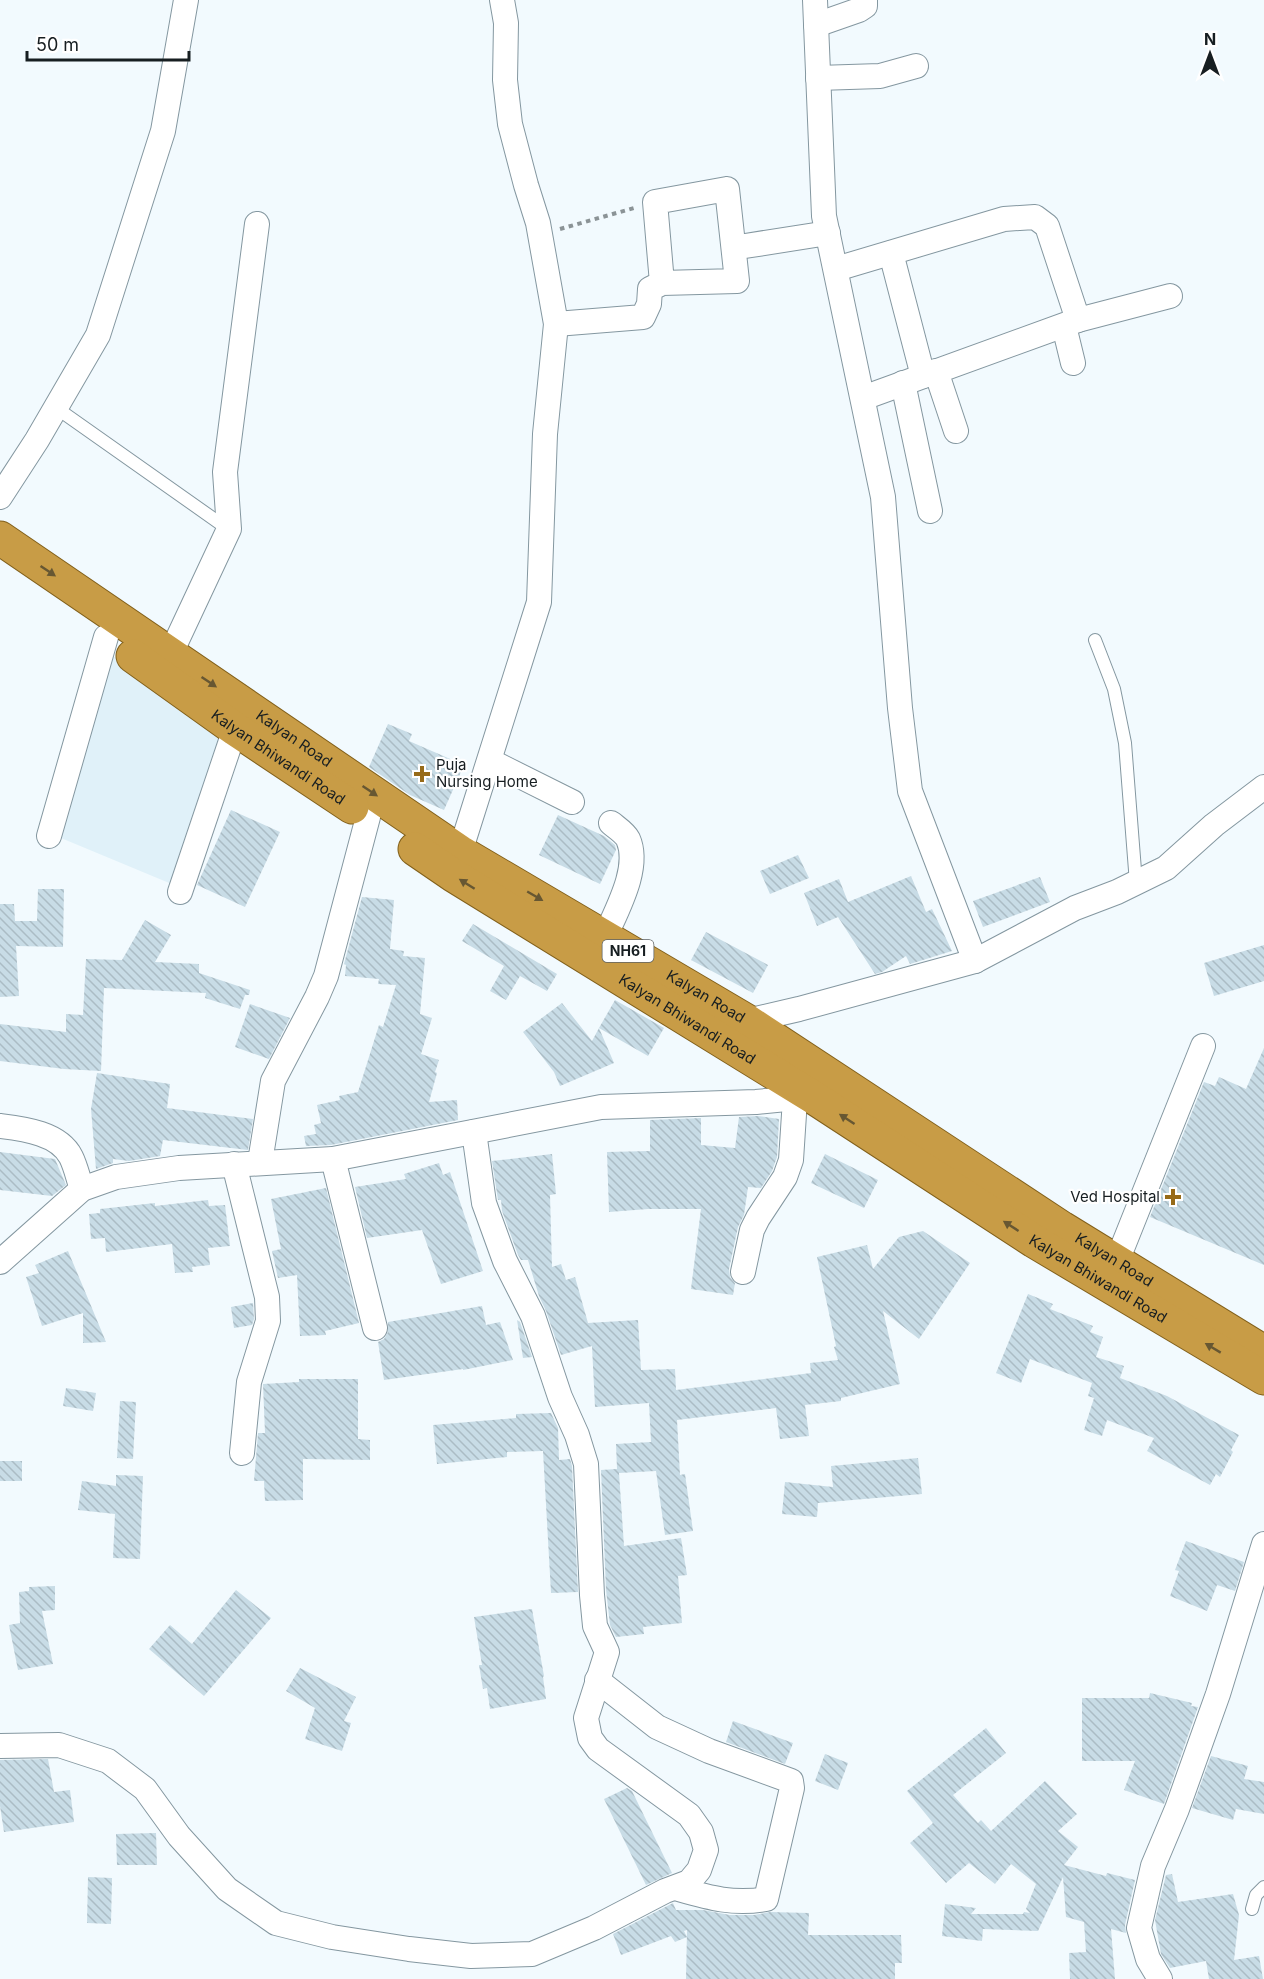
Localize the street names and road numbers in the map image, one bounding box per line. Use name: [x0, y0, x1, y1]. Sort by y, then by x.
street label: Kalyan Bhiwandi Road: [208, 705, 349, 809]
street label: Kalyan Road: [252, 706, 336, 771]
road number: NH61: [602, 940, 654, 962]
street label: Kalyan Road: [663, 966, 749, 1027]
street label: Kalyan Bhiwandi Road: [615, 970, 759, 1068]
street label: Kalyan Road: [1072, 1228, 1157, 1291]
street label: Kalyan Bhiwandi Road: [1026, 1230, 1170, 1327]

